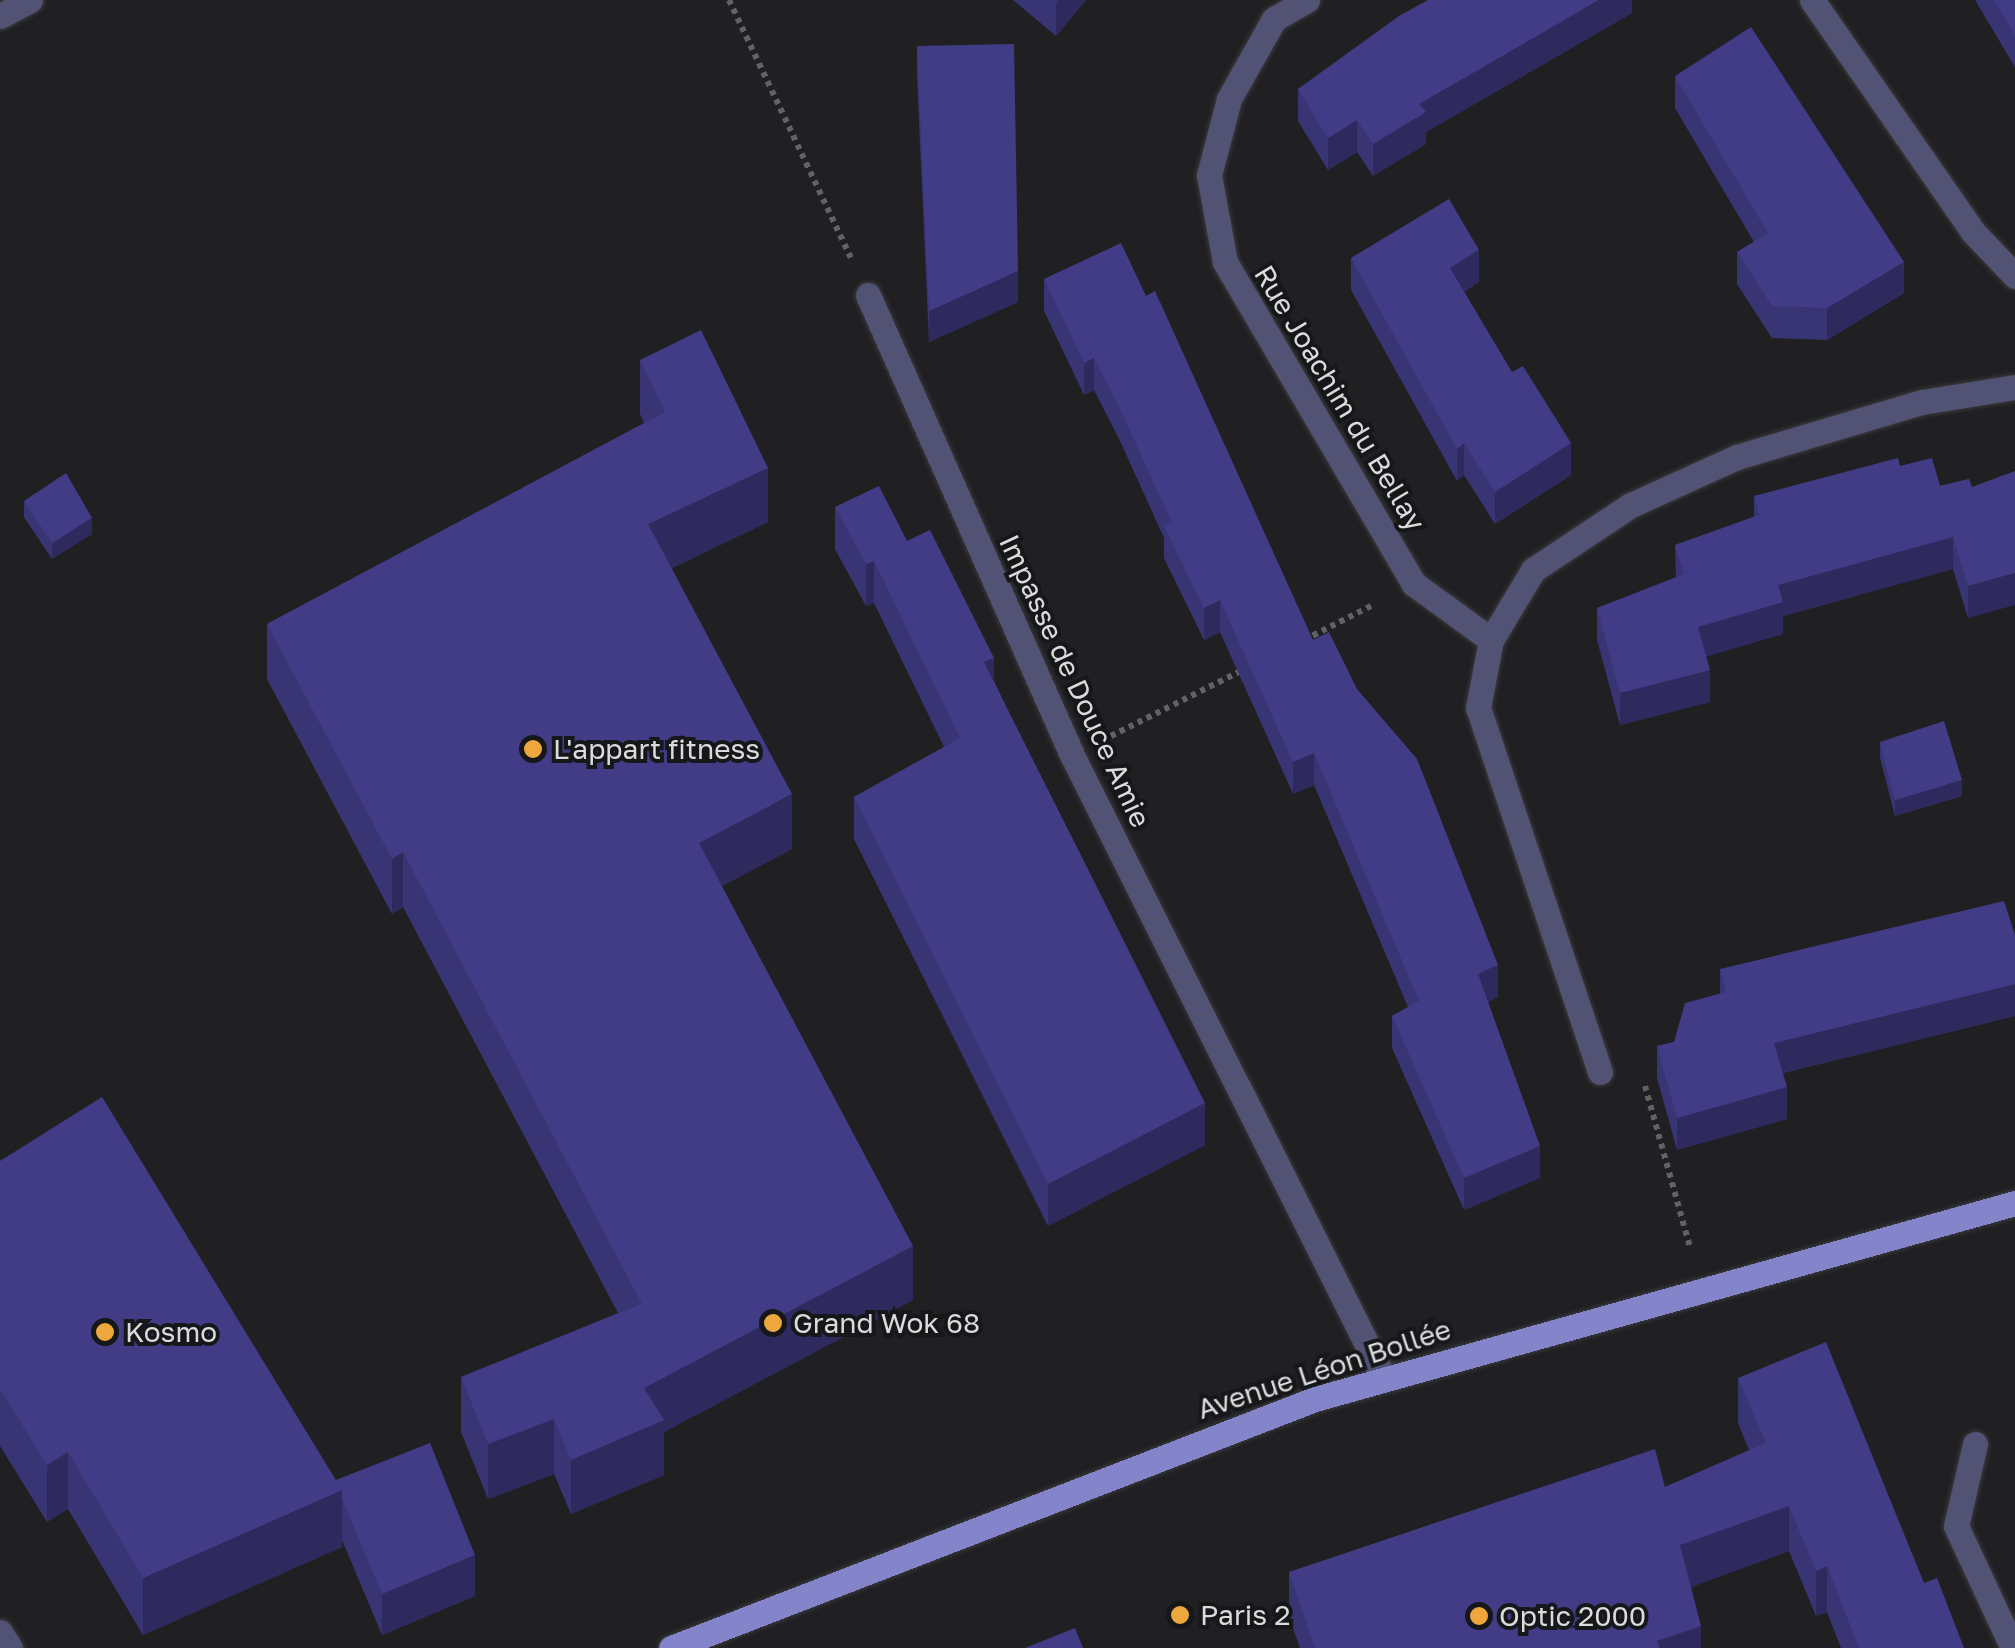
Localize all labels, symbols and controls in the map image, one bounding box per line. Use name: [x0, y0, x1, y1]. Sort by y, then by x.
street label: Rue Joachim du Bellay: [1247, 259, 1433, 537]
street label: Impasse de Douce Amie: [992, 529, 1158, 833]
place label: L'appart fitness: [553, 732, 760, 766]
marker: L'appart fitness: [522, 738, 544, 760]
place label: Grand Wok 68: [793, 1306, 980, 1340]
marker: Grand Wok 68: [762, 1312, 784, 1334]
street label: Avenue Léon Bollée: [1193, 1312, 1455, 1426]
place label: Kosmo: [125, 1315, 217, 1349]
marker: Kosmo: [94, 1321, 116, 1343]
place label: Paris 2: [1200, 1598, 1290, 1632]
place label: Optic 2000: [1499, 1599, 1646, 1633]
marker: Paris 2: [1169, 1604, 1191, 1626]
marker: Optic 2000: [1468, 1605, 1490, 1627]

